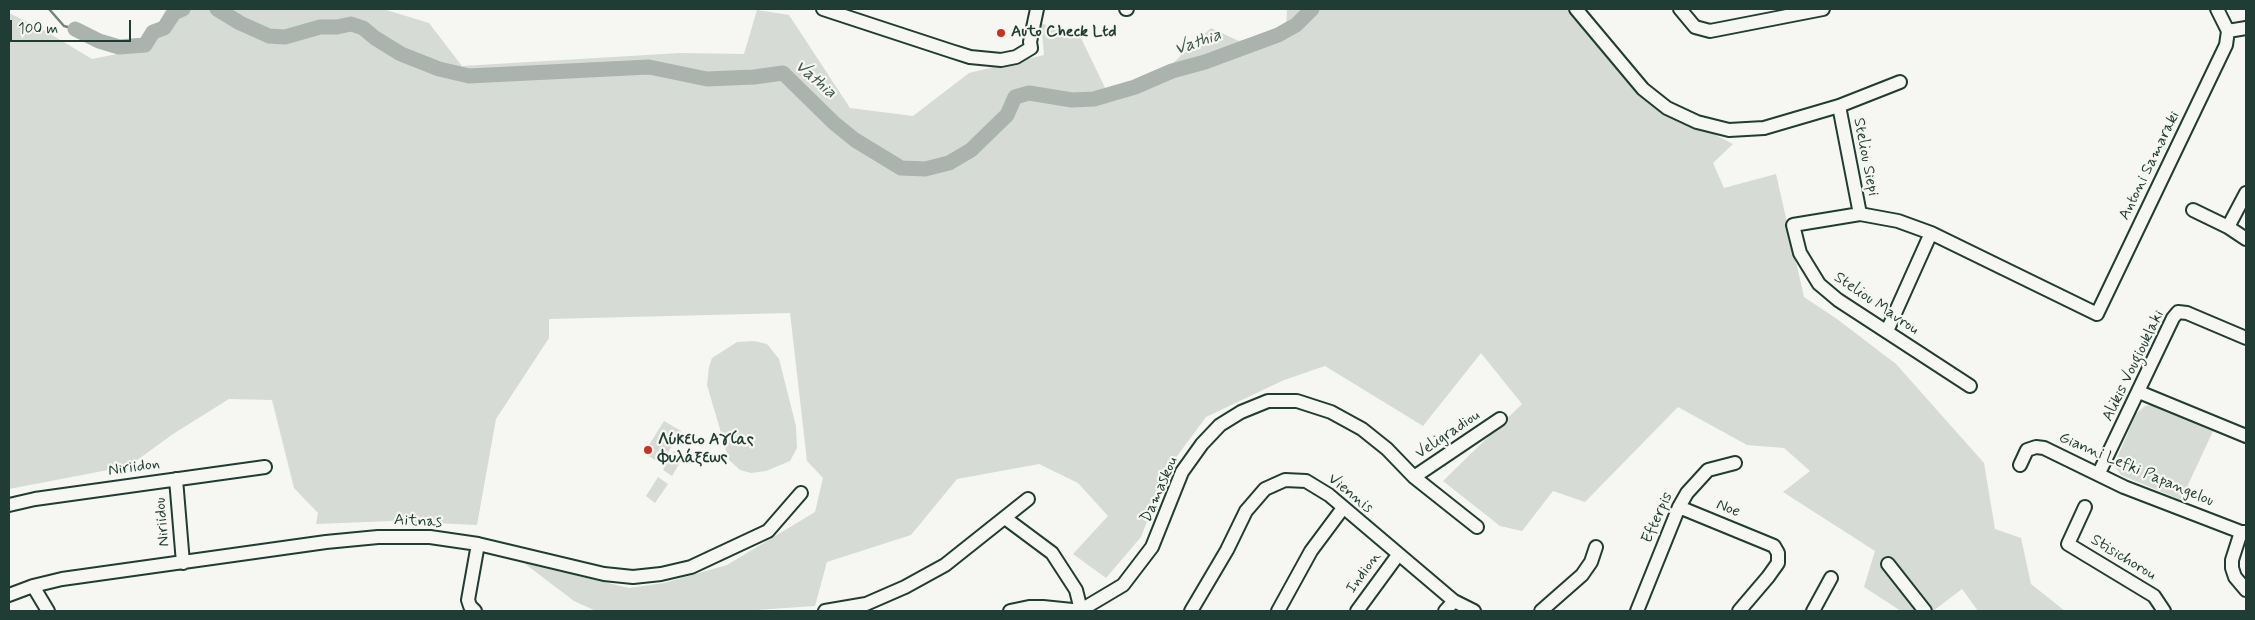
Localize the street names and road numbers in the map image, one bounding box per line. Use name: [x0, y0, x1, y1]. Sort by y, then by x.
street label: Antoni Samaraki: [2115, 108, 2185, 224]
street label: Steliou Siepi: [1848, 116, 1882, 198]
street label: Steliou Mavrou: [1830, 268, 1922, 340]
street label: Alikis Vougiouklaki: [2099, 307, 2169, 425]
street label: Veligradiou: [1412, 406, 1484, 464]
street label: Gianni Lefki Papangelou: [2056, 429, 2216, 511]
street label: Damaskou: [1137, 454, 1183, 526]
street label: Niriidon: [107, 455, 161, 481]
street label: Viennis: [1323, 470, 1377, 518]
street label: Efterpis: [1638, 489, 1678, 547]
street label: Noe: [1713, 496, 1743, 522]
street label: Niriidou: [151, 497, 175, 547]
street label: Aitnas: [394, 511, 442, 533]
street label: Stisichorou: [2087, 531, 2159, 585]
street label: Indion: [1342, 548, 1386, 598]

